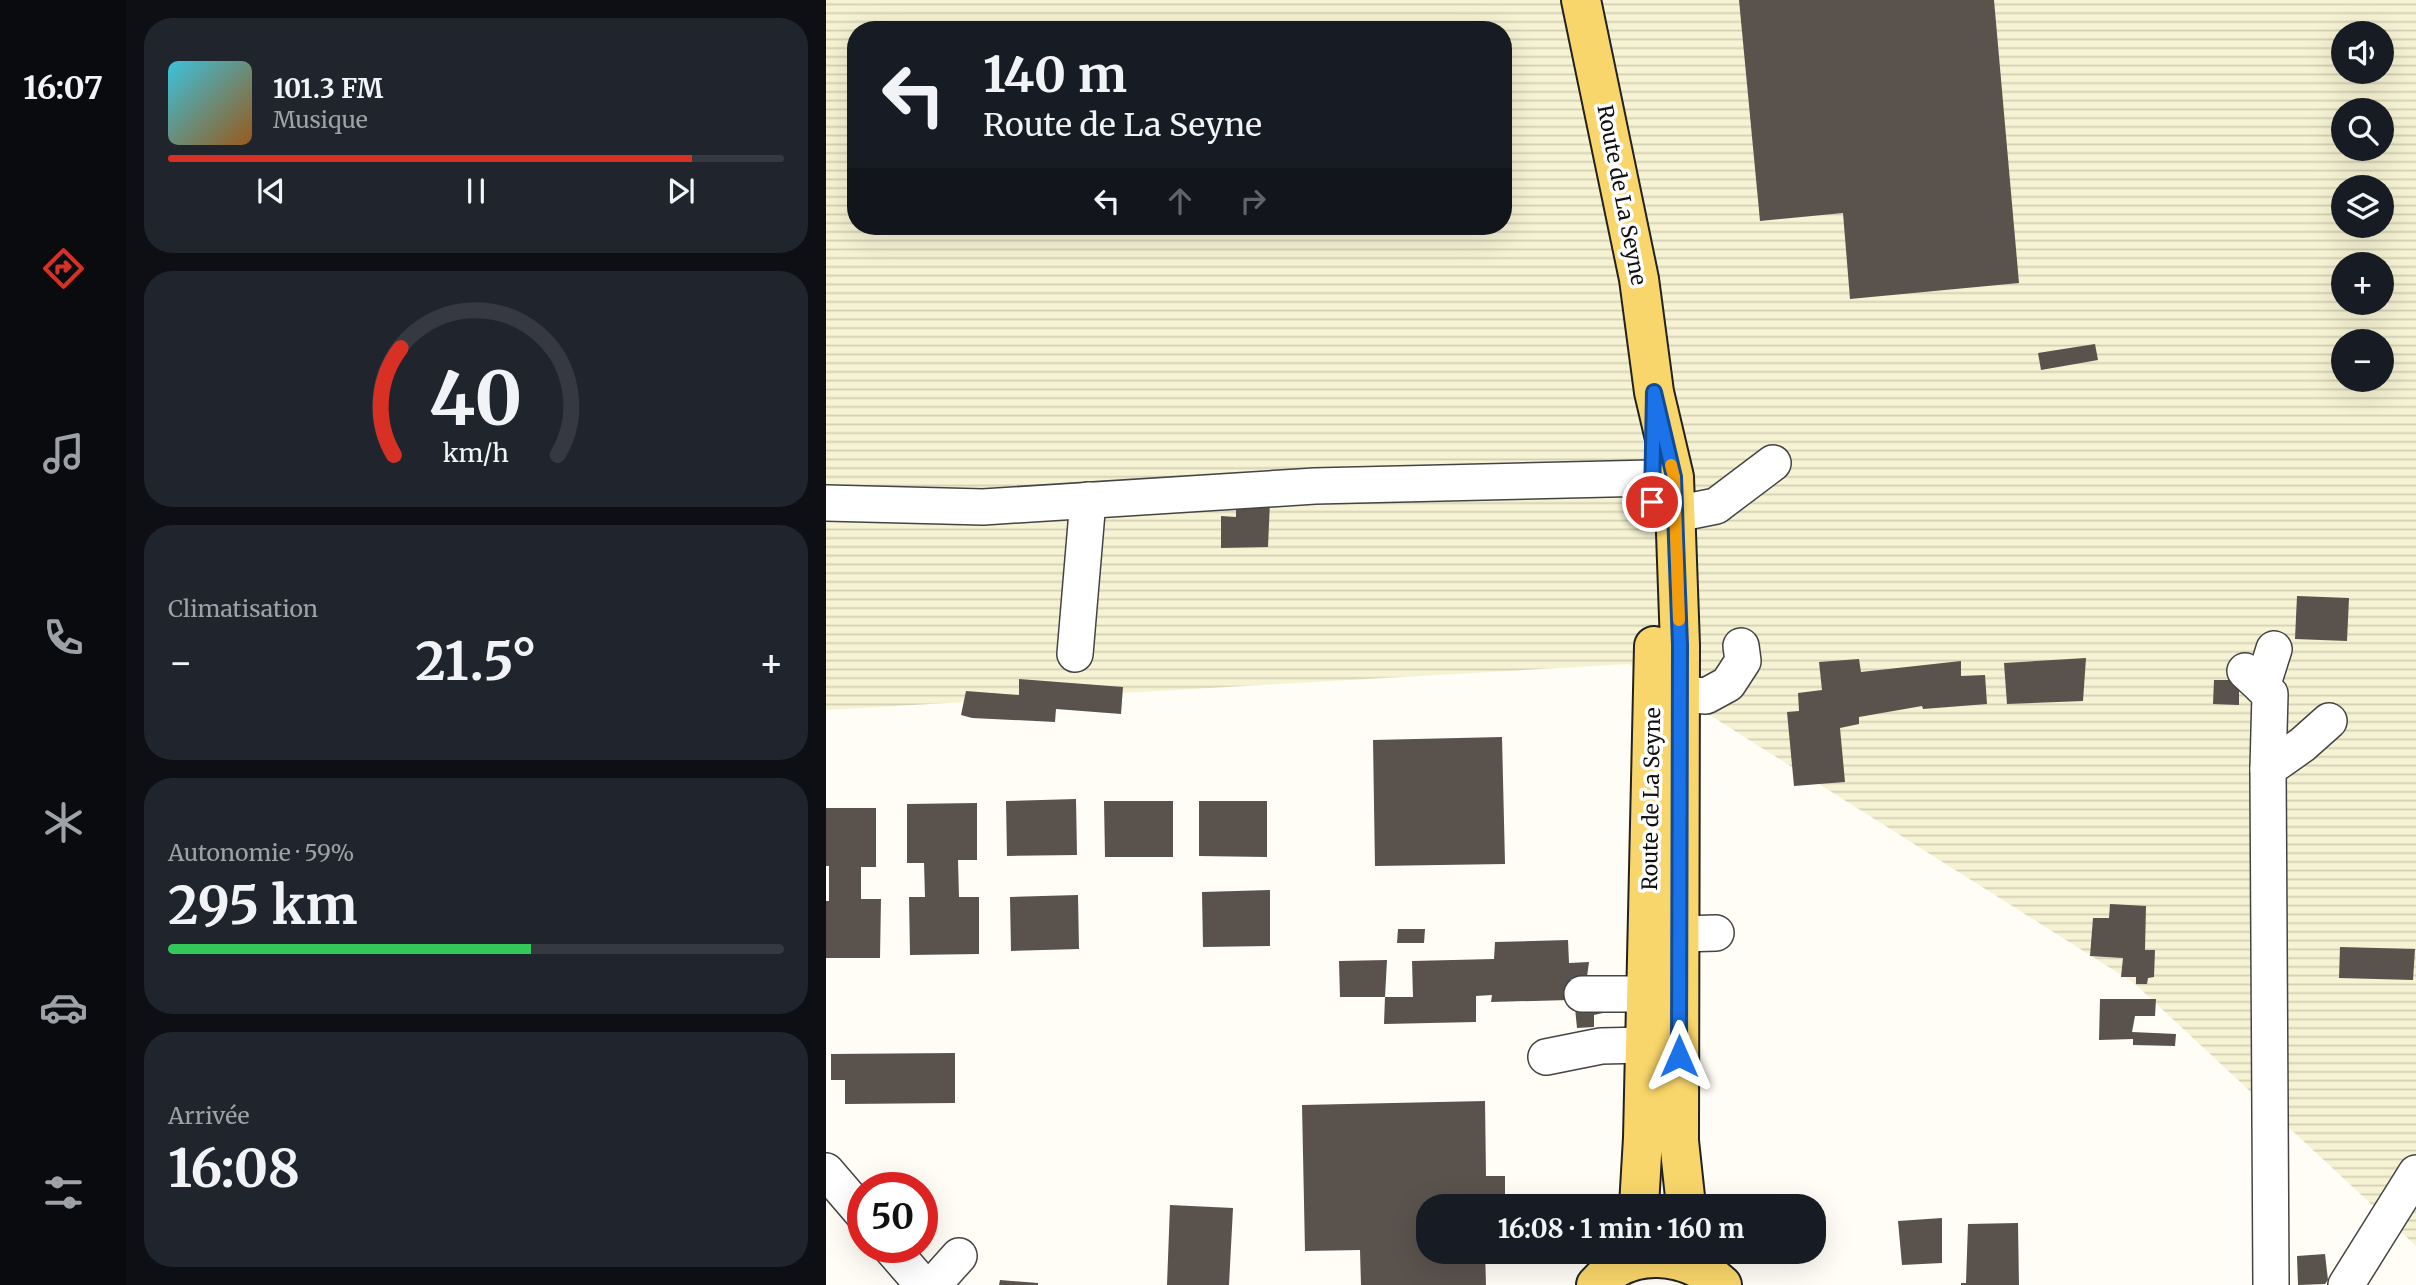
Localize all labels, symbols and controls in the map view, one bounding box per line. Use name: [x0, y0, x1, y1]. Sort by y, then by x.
map controls: [2331, 21, 2394, 392]
button: sound: [2331, 21, 2394, 84]
text: 140 m: [983, 44, 1127, 105]
icon: left: [868, 49, 959, 140]
text: 16:07: [23, 68, 103, 108]
text: 101.3 FM: [273, 72, 383, 105]
button: search: [2331, 98, 2394, 161]
street label: Route de La Seyne: [1591, 103, 1653, 287]
text: Musique: [273, 105, 368, 134]
text: Route de La Seyne: [983, 105, 1262, 145]
icon: previous: [252, 172, 290, 210]
icon: pause: [457, 172, 495, 210]
icon: next: [662, 172, 700, 210]
button: layers: [2331, 175, 2394, 238]
icon: left: [1088, 182, 1126, 220]
icon: ahead: [1161, 182, 1199, 220]
icon: right: [1234, 182, 1272, 220]
icon: directions: [39, 244, 88, 293]
button: +: [2331, 252, 2394, 315]
button: −: [2331, 329, 2394, 392]
text: 40: [429, 354, 523, 446]
icon: music: [39, 429, 88, 478]
text: km/h: [443, 437, 509, 469]
pin: [1622, 472, 1682, 532]
icon: arrive: [1633, 483, 1671, 521]
text: Climatisation: [168, 594, 318, 623]
icon: phone: [39, 613, 88, 662]
text: 21.5°: [415, 629, 537, 694]
text: −: [168, 639, 193, 686]
text: +: [759, 639, 784, 686]
street label: Route de La Seyne: [1636, 707, 1666, 891]
icon: climate: [39, 798, 88, 847]
text: Autonomie · 59%: [168, 838, 354, 867]
text: 295 km: [168, 873, 358, 938]
icon: car: [39, 983, 88, 1032]
position arrow: [1642, 1019, 1716, 1093]
text: Arrivée: [168, 1101, 250, 1130]
text: 16:08: [168, 1136, 300, 1201]
icon: filters: [39, 1168, 88, 1217]
speed limit sign: 50: [847, 1172, 938, 1263]
text: 16:08 · 1 min · 160 m: [1498, 1212, 1744, 1245]

